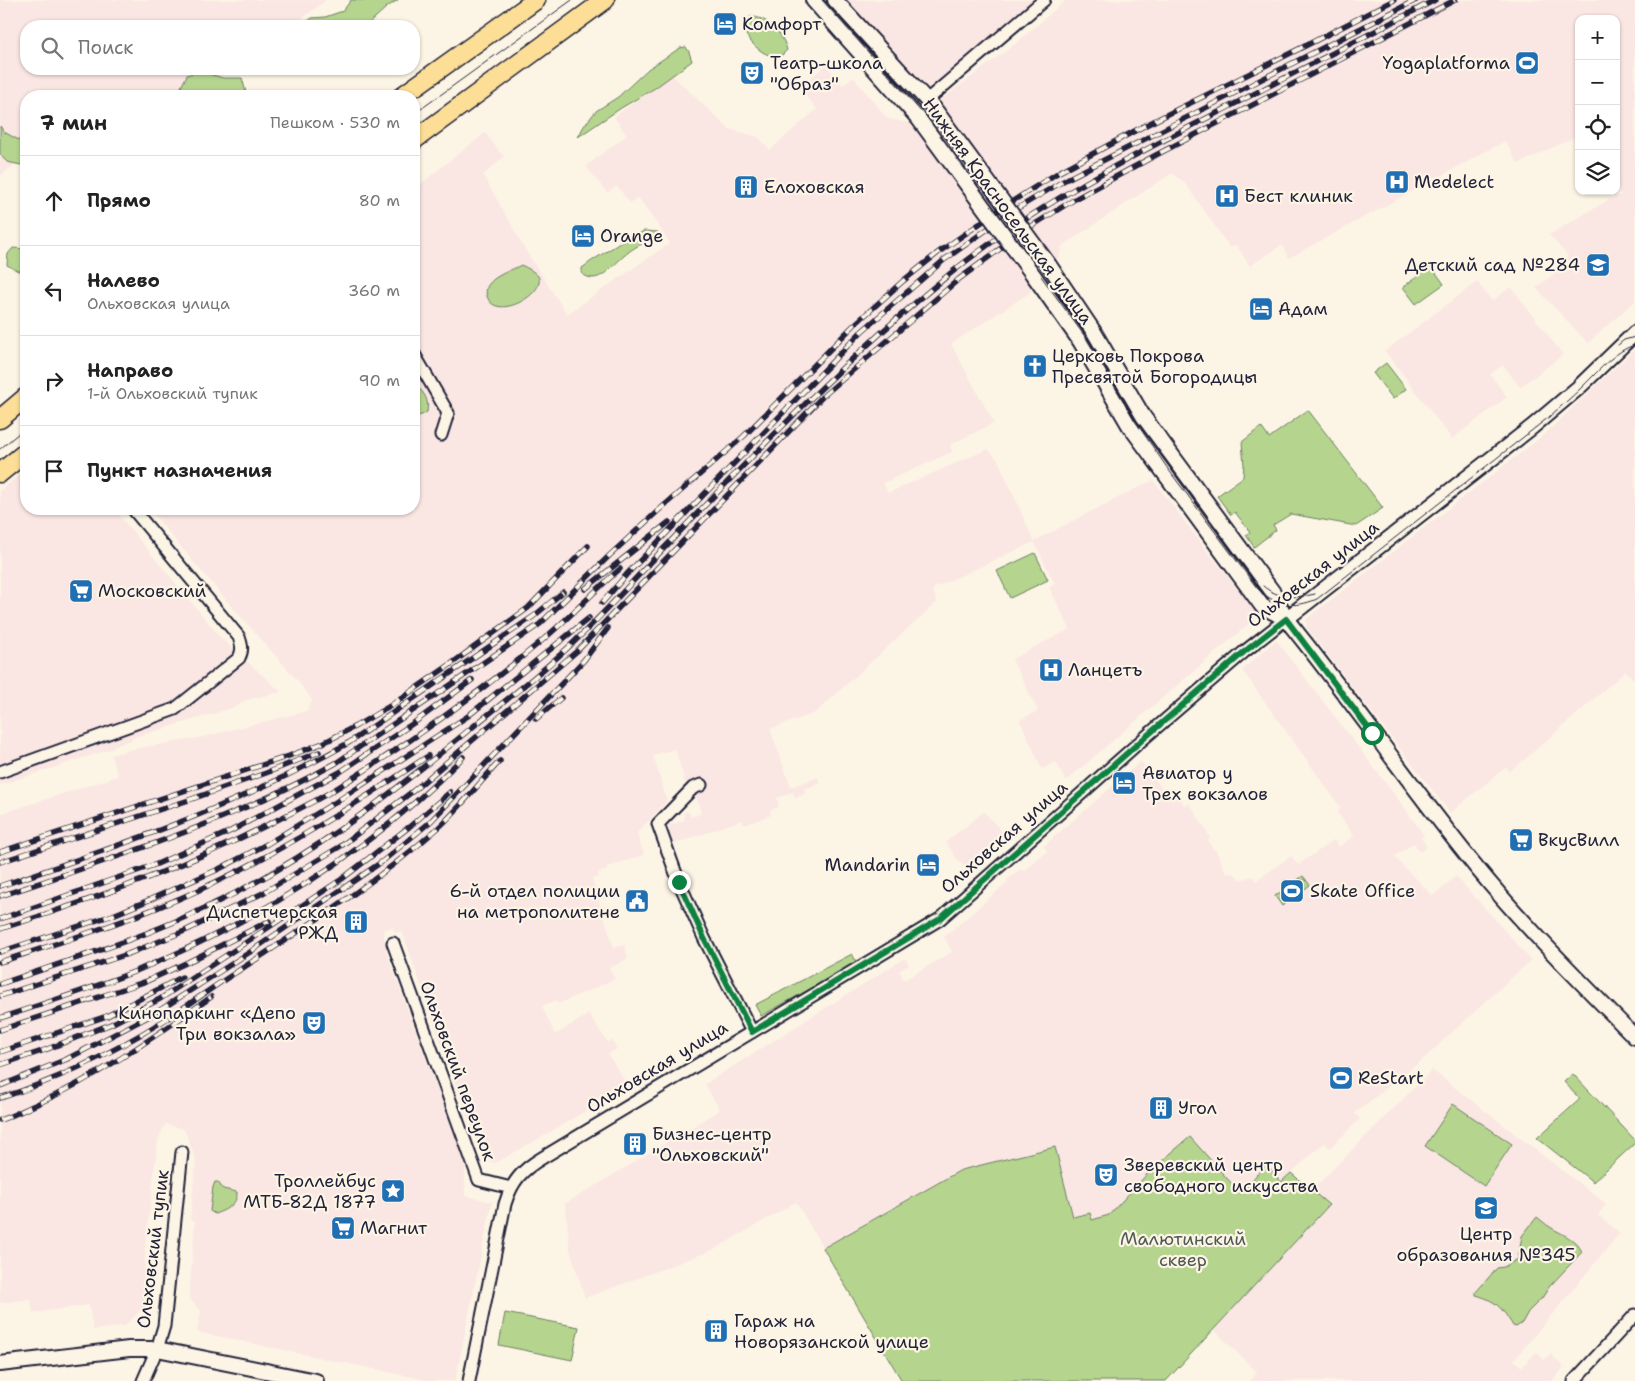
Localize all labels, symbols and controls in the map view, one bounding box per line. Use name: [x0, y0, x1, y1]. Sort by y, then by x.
hotel icon: Комфорт: [712, 11, 738, 37]
place label: Комфорт: [742, 12, 822, 36]
map controls: [1575, 15, 1620, 195]
button: +: [1575, 15, 1620, 60]
search box: [20, 20, 420, 75]
icon: search: [38, 34, 66, 62]
text: Поиск: [78, 35, 133, 60]
sports icon: Yogaplatforma: [1514, 50, 1540, 76]
place label: Театр-школа "Образ": [770, 51, 883, 96]
place label: Yogaplatforma: [1383, 51, 1510, 75]
theatre icon: Театр-школа "Образ": [739, 60, 765, 86]
button: −: [1575, 60, 1620, 105]
street label: Нижняя Красносельская улица: [918, 93, 1098, 329]
button: locate: [1575, 105, 1620, 150]
text: 7 мин: [40, 109, 107, 137]
text: Пешком · 530 m: [270, 112, 400, 133]
button: layers: [1575, 150, 1620, 195]
hospital icon: Medelect: [1384, 169, 1410, 195]
place label: Medelect: [1414, 170, 1494, 194]
building icon: Елоховская: [733, 174, 759, 200]
place label: Елоховская: [764, 175, 865, 199]
hospital icon: Бест клиник: [1214, 183, 1240, 209]
place label: Бест клиник: [1244, 184, 1353, 208]
icon: ahead: [40, 187, 68, 215]
text: Прямо: [87, 188, 151, 213]
text: 80 m: [359, 190, 400, 211]
hotel icon: Orange: [570, 223, 596, 249]
place label: Orange: [600, 224, 663, 248]
school or university icon: Детский сад №284: [1585, 252, 1611, 278]
place label: Детский сад №284: [1405, 253, 1580, 277]
text: Налево: [87, 268, 160, 293]
icon: left: [40, 277, 68, 305]
text: 360 m: [348, 280, 400, 301]
text: Ольховская улица: [87, 293, 230, 314]
hotel icon: Адам: [1248, 296, 1274, 322]
place label: Адам: [1278, 297, 1328, 321]
place label: Церковь Покрова Пресвятой Богородицы: [1052, 344, 1257, 389]
church icon: Церковь Покрова Пресвятой Богородицы: [1022, 353, 1048, 379]
text: Направо: [87, 358, 173, 383]
icon: right: [40, 367, 68, 395]
text: 90 m: [359, 370, 400, 391]
text: 1-й Ольховский тупик: [87, 383, 258, 404]
icon: arrive: [40, 457, 68, 485]
text: Пункт назначения: [87, 458, 272, 483]
street label: Ольховская улица: [1242, 515, 1384, 633]
supermarket icon: Московский: [68, 578, 94, 604]
place label: Московский: [98, 579, 206, 603]
hospital icon: Ланцетъ: [1038, 657, 1064, 683]
place label: Ланцетъ: [1068, 658, 1142, 682]
route start: [1361, 722, 1384, 745]
place label: Авиатор у Трех вокзалов: [1142, 761, 1268, 806]
hotel icon: Авиатор у Трех вокзалов: [1111, 770, 1137, 796]
street label: Ольховская улица: [935, 775, 1073, 899]
supermarket icon: ВкусВилл: [1508, 827, 1534, 853]
place label: ВкусВилл: [1538, 828, 1619, 852]
hotel icon: Mandarin: [915, 852, 941, 878]
place label: Mandarin: [824, 853, 910, 877]
route end: [668, 871, 691, 894]
sports icon: Skate Office: [1279, 878, 1305, 904]
place label: 6-й отдел полиции на метрополитене: [449, 879, 620, 924]
place label: Skate Office: [1310, 879, 1415, 903]
public building icon: 6-й отдел полиции на метрополитене: [624, 888, 650, 914]
place label: Диспетчерская РЖД: [206, 900, 338, 945]
building icon: Диспетчерская РЖД: [343, 909, 369, 935]
street label: Ольховский переулок: [414, 978, 502, 1165]
place label: Кинопаркинг «Депо Три вокзала»: [118, 1001, 296, 1046]
theatre icon: Кинопаркинг «Депо Три вокзала»: [301, 1010, 327, 1036]
street label: Ольховская улица: [582, 1015, 732, 1119]
sports icon: ReStart: [1328, 1065, 1354, 1091]
place label: ReStart: [1358, 1066, 1424, 1090]
building icon: Угол: [1148, 1095, 1174, 1121]
place label: Угол: [1178, 1096, 1217, 1120]
place label: Бизнес-центр "Ольховский": [652, 1122, 772, 1167]
building icon: Бизнес-центр "Ольховский": [622, 1131, 648, 1157]
place label: Зверевский центр свободного искусства: [1124, 1153, 1318, 1198]
theatre icon: Зверевский центр свободного искусства: [1093, 1162, 1119, 1188]
street label: Ольховский тупик: [131, 1168, 175, 1330]
place label: Троллейбус МТБ-82Д 1877: [243, 1169, 376, 1214]
place icon: Троллейбус МТБ-82Д 1877: [380, 1178, 406, 1204]
school or university icon: Центр образования №345: [1473, 1195, 1499, 1221]
supermarket icon: Магнит: [330, 1215, 356, 1241]
place label: Магнит: [360, 1216, 428, 1240]
place label: Центр образования №345: [1396, 1222, 1576, 1267]
park label: Малютинский сквер: [1120, 1227, 1246, 1272]
place label: Гараж на Новорязанской улице: [734, 1309, 929, 1354]
building icon: Гараж на Новорязанской улице: [703, 1318, 729, 1344]

